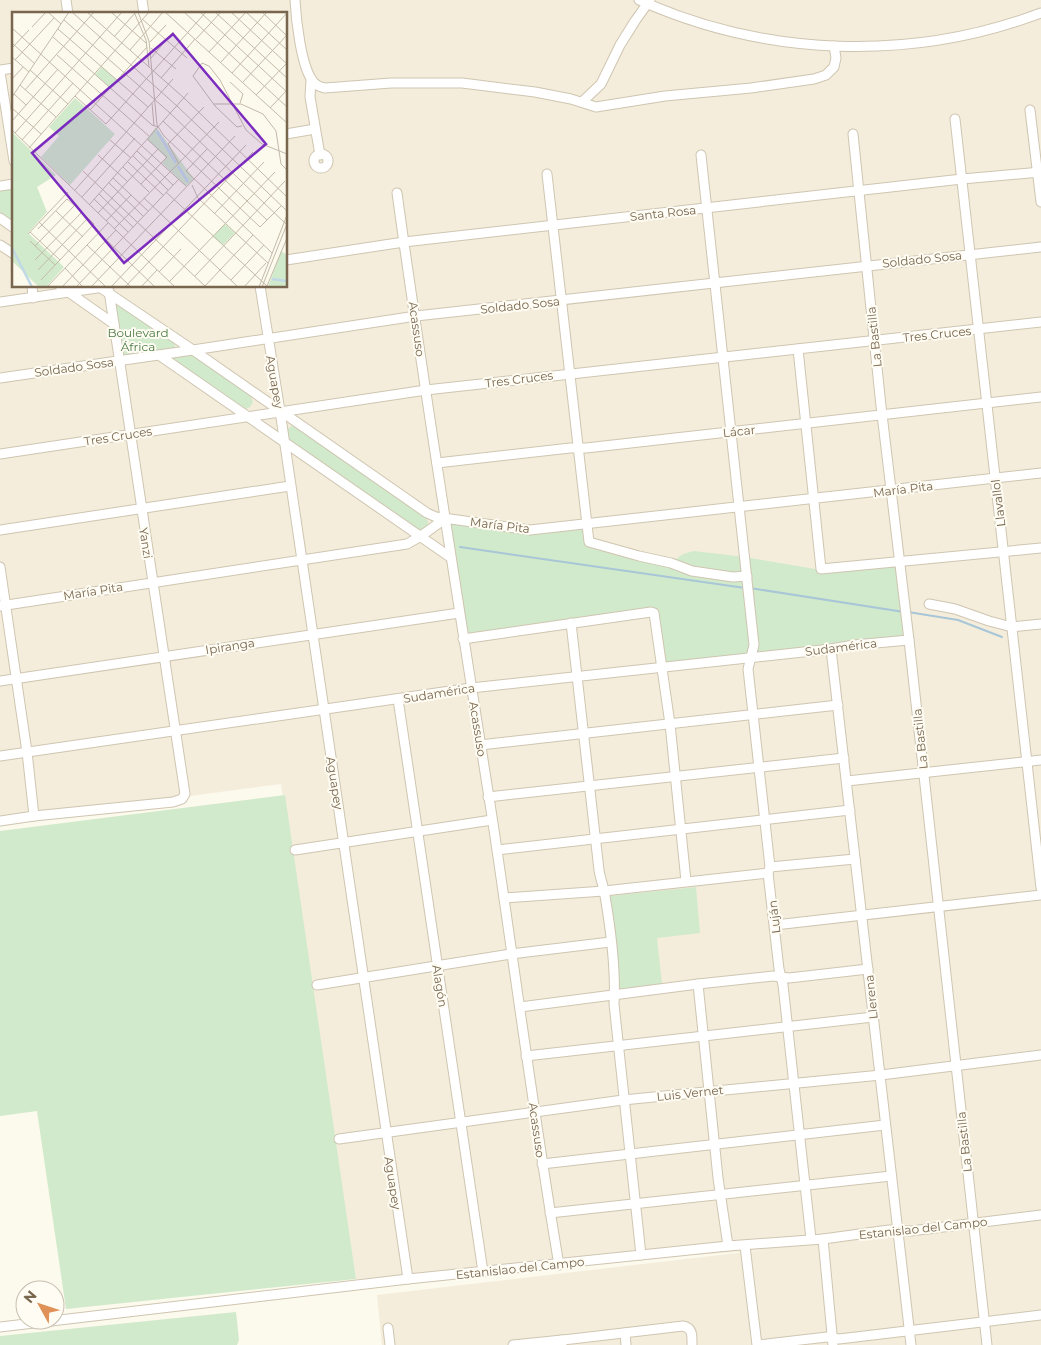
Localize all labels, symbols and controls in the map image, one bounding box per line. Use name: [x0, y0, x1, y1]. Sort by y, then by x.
inset map: [12, 12, 288, 288]
street label: Santa Rosa: [629, 202, 697, 224]
street label: Soldado Sosa: [881, 247, 963, 271]
street label: Soldado Sosa: [479, 293, 561, 317]
street label: Acassuso: [406, 300, 428, 358]
street label: La Bastilla: [863, 306, 885, 368]
street label: Tres Cruces: [902, 323, 972, 345]
park label: Boulevard África: [107, 325, 169, 354]
street label: Soldado Sosa: [33, 354, 115, 380]
street label: Aguapey: [263, 354, 287, 410]
street label: Tres Cruces: [484, 367, 554, 391]
street label: Lácar: [722, 422, 756, 440]
street label: Tres Cruces: [83, 423, 153, 449]
street label: María Pita: [872, 478, 934, 500]
street label: Llavallol: [988, 478, 1008, 528]
street label: María Pita: [469, 514, 531, 536]
street label: Yanzi: [136, 526, 156, 560]
street label: María Pita: [62, 579, 124, 603]
street label: Ipiranga: [204, 635, 256, 657]
street label: Sudamérica: [804, 635, 878, 659]
street label: Sudamérica: [402, 680, 476, 706]
street label: Acassuso: [466, 700, 490, 758]
street label: La Bastilla: [909, 708, 931, 770]
street label: Aguapey: [323, 755, 347, 811]
street label: Luján: [765, 899, 783, 935]
street label: Alagón: [429, 964, 451, 1008]
street label: Llerena: [861, 974, 881, 1020]
street label: Luis Vernet: [656, 1082, 724, 1104]
street label: Acassuso: [526, 1101, 548, 1159]
street label: La Bastilla: [953, 1111, 975, 1173]
street label: Aguapey: [381, 1155, 405, 1211]
street label: Estanislao del Campo: [858, 1214, 988, 1242]
street label: Estanislao del Campo: [455, 1254, 585, 1282]
north arrow: [15, 1280, 65, 1330]
text: N: [20, 1287, 41, 1307]

